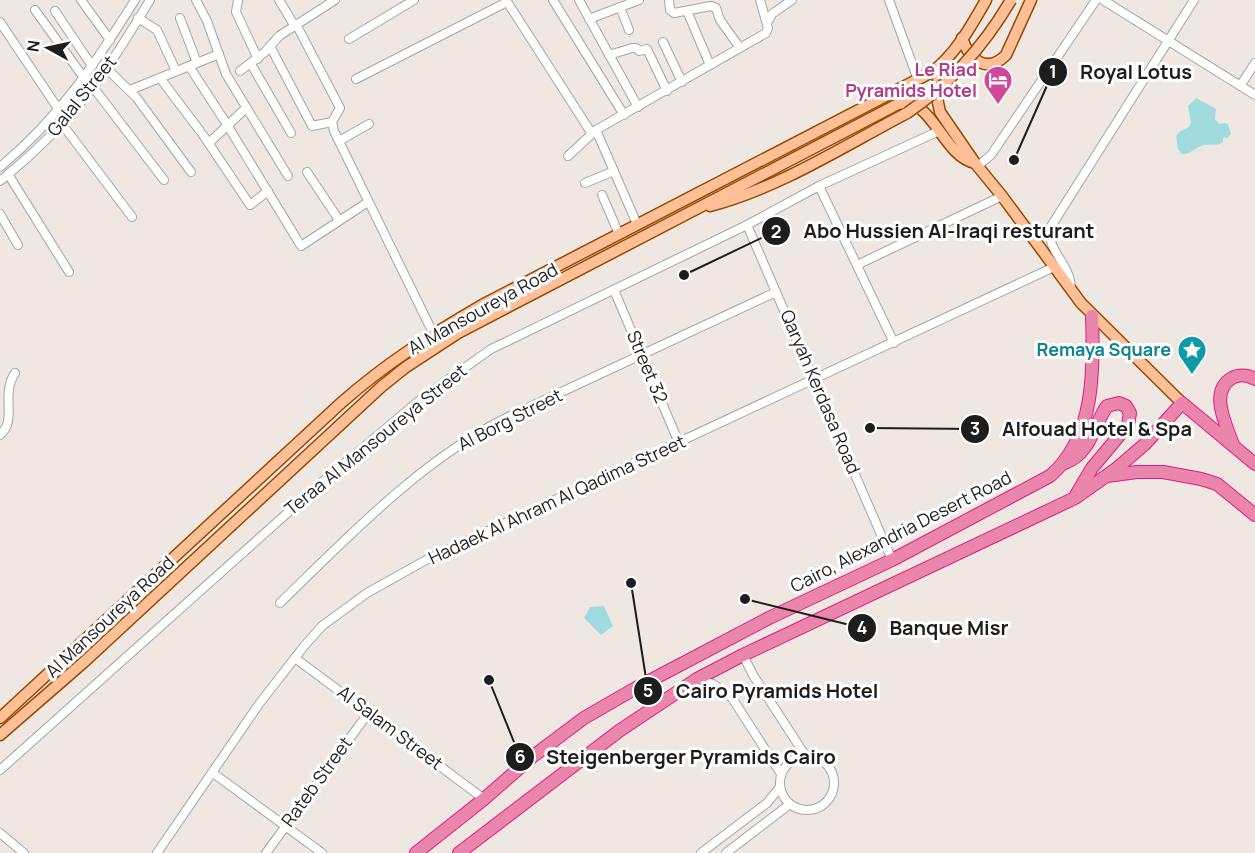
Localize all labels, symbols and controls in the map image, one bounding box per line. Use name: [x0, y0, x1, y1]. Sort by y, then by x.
north arrow: [18, 18, 78, 78]
text: N: [21, 39, 45, 53]
street label: Galal Street: [41, 50, 121, 141]
callout: Royal Lotus: [1038, 53, 1204, 91]
place label: Le Riad Pyramids Hotel: [845, 57, 977, 102]
text: Royal Lotus: [1080, 58, 1192, 85]
text: 1: [1049, 59, 1057, 83]
hotel icon: Le Riad Pyramids Hotel: [982, 64, 1014, 106]
callout: Abo Hussien Al-Iraqi resturant: [761, 212, 1106, 250]
text: Abo Hussien Al-Iraqi resturant: [803, 217, 1095, 244]
text: 2: [771, 219, 781, 243]
street label: Al Mansoureya Road: [403, 257, 562, 359]
street label: Qaryah Kerdasa Road: [775, 306, 866, 477]
street label: Street 32: [622, 327, 674, 407]
place icon: Remaya Square: [1176, 334, 1208, 376]
place label: Remaya Square: [1036, 337, 1171, 361]
street label: Teraa Al Mansoureya Street: [279, 358, 471, 520]
street label: Al Borg Street: [453, 383, 566, 456]
callout: Alfouad Hotel & Spa: [960, 410, 1204, 448]
text: Alfouad Hotel & Spa: [1002, 415, 1192, 442]
text: 3: [970, 416, 980, 440]
street label: Hadaek Al Ahram Al Qadima Street: [424, 429, 689, 569]
street label: Cairo, Alexandria Desert Road: [786, 465, 1015, 597]
street label: Al Mansoureya Road: [40, 550, 179, 682]
callout: Banque Misr: [847, 609, 1020, 647]
text: Banque Misr: [889, 614, 1009, 641]
text: 4: [857, 615, 868, 639]
callout: Cairo Pyramids Hotel: [633, 672, 890, 710]
text: Cairo Pyramids Hotel: [676, 677, 878, 704]
text: 5: [643, 678, 653, 702]
street label: Al Salam Street: [333, 680, 448, 775]
street label: Rateb Street: [275, 732, 357, 831]
callout: Steigenberger Pyramids Cairo: [505, 738, 848, 776]
text: Steigenberger Pyramids Cairo: [546, 743, 836, 770]
text: 6: [514, 744, 526, 768]

